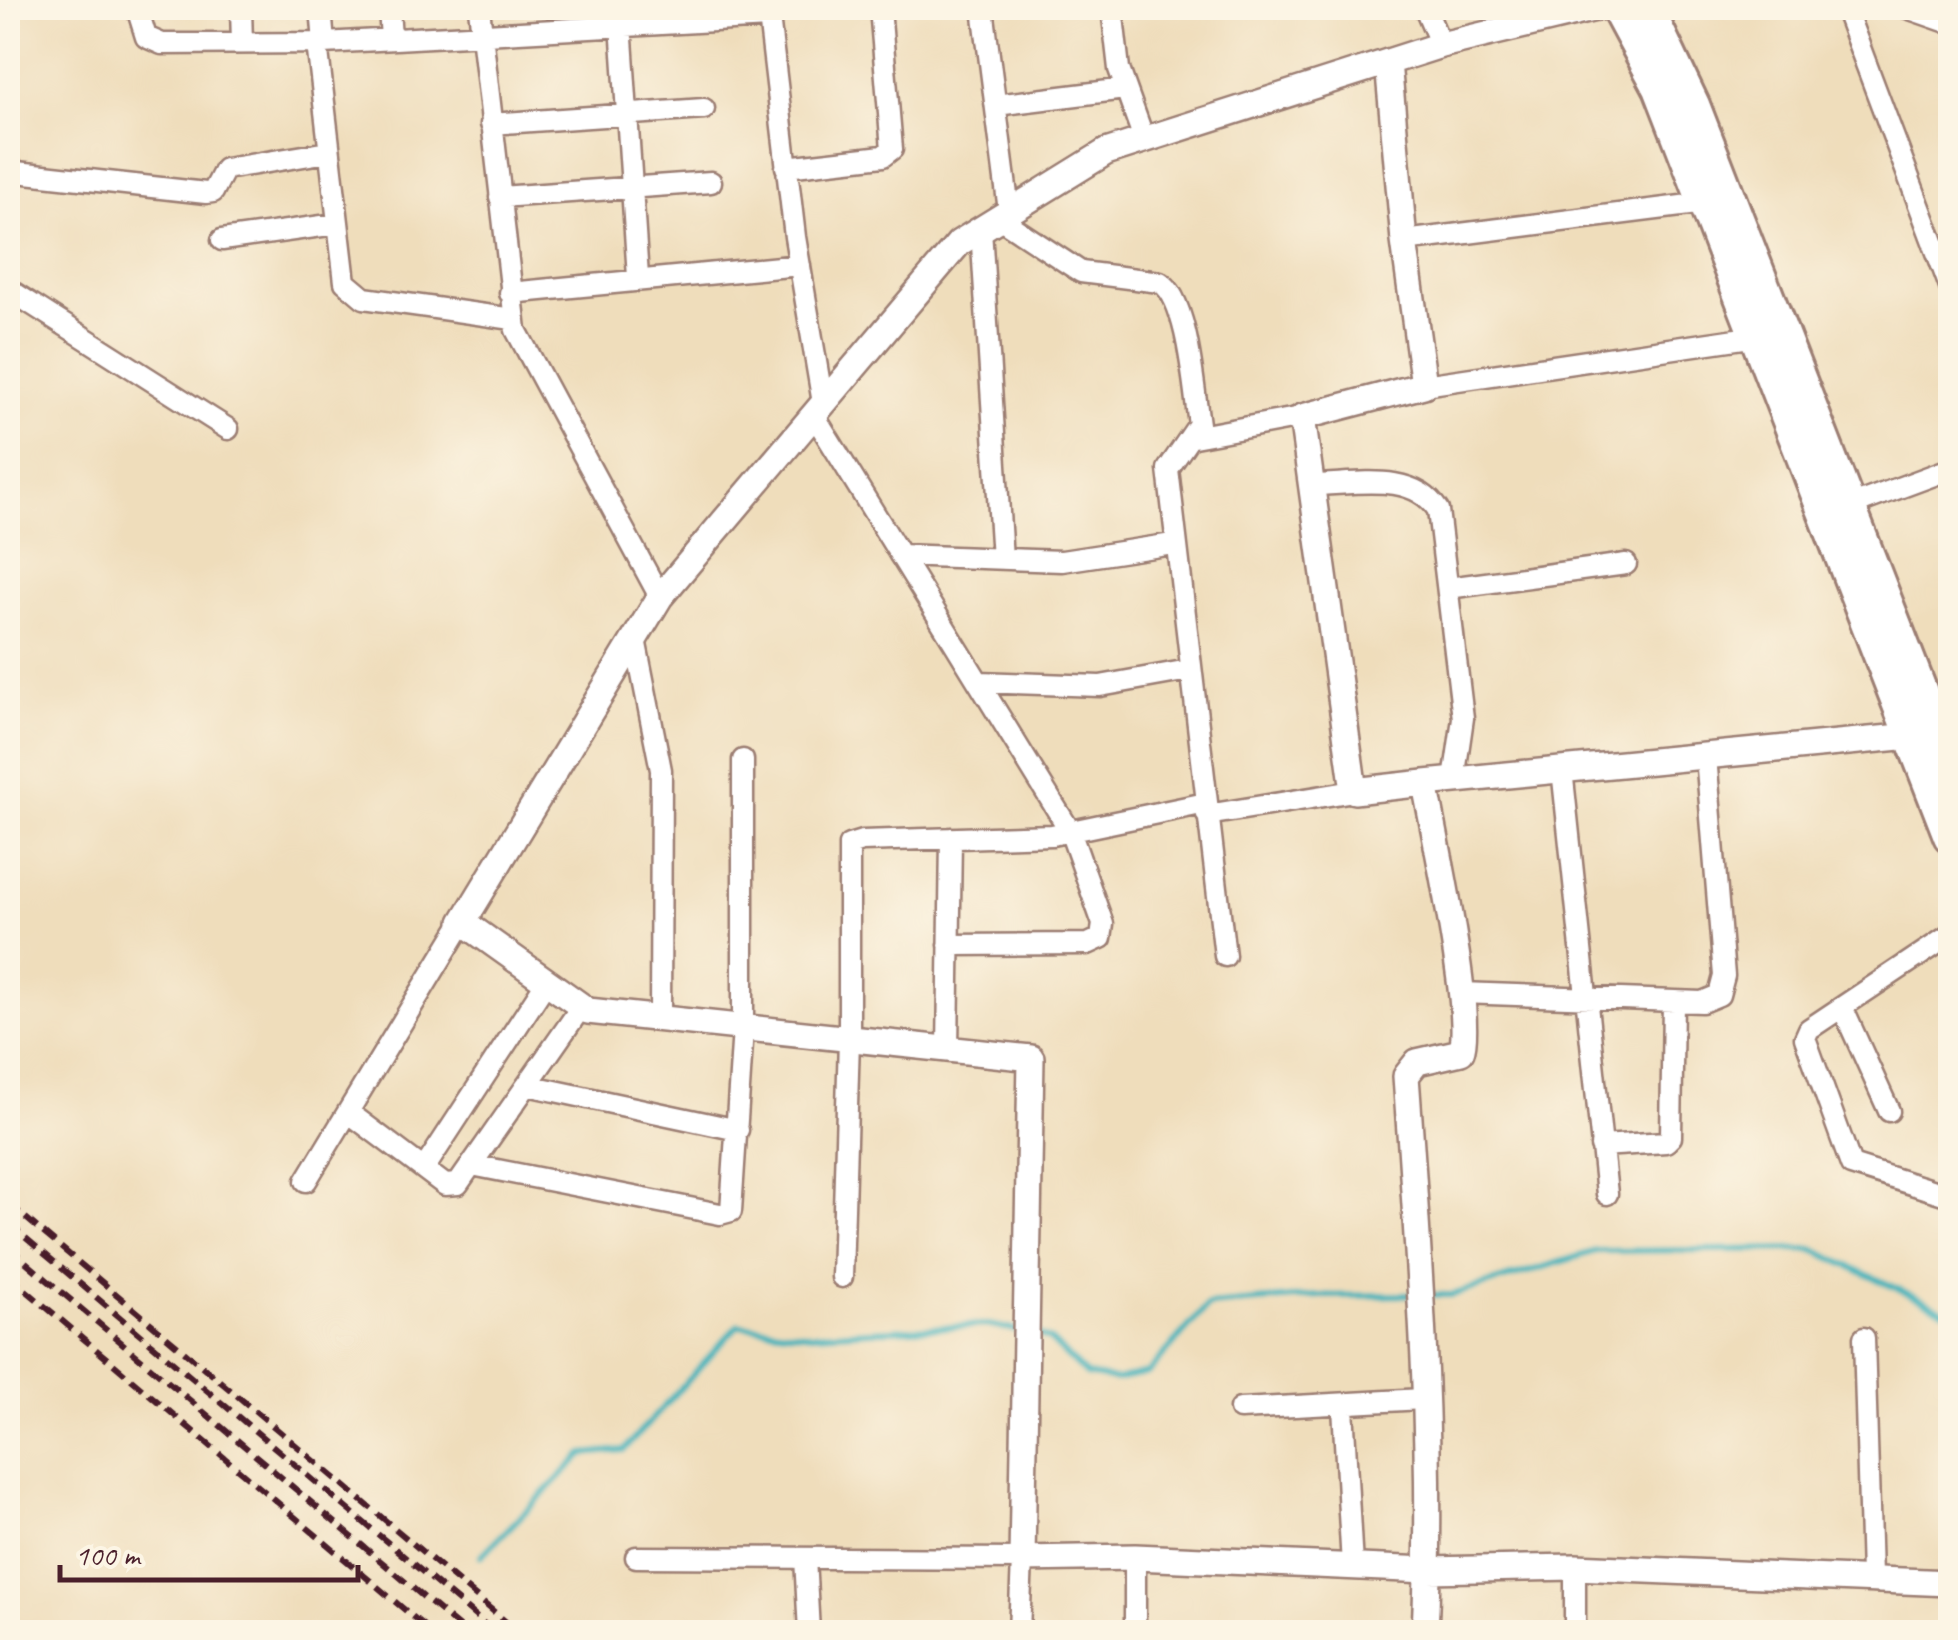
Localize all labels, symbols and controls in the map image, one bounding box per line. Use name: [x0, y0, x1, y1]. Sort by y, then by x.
scale bar: [60, 1520, 358, 1582]
text: 100 m: [75, 1536, 142, 1574]

